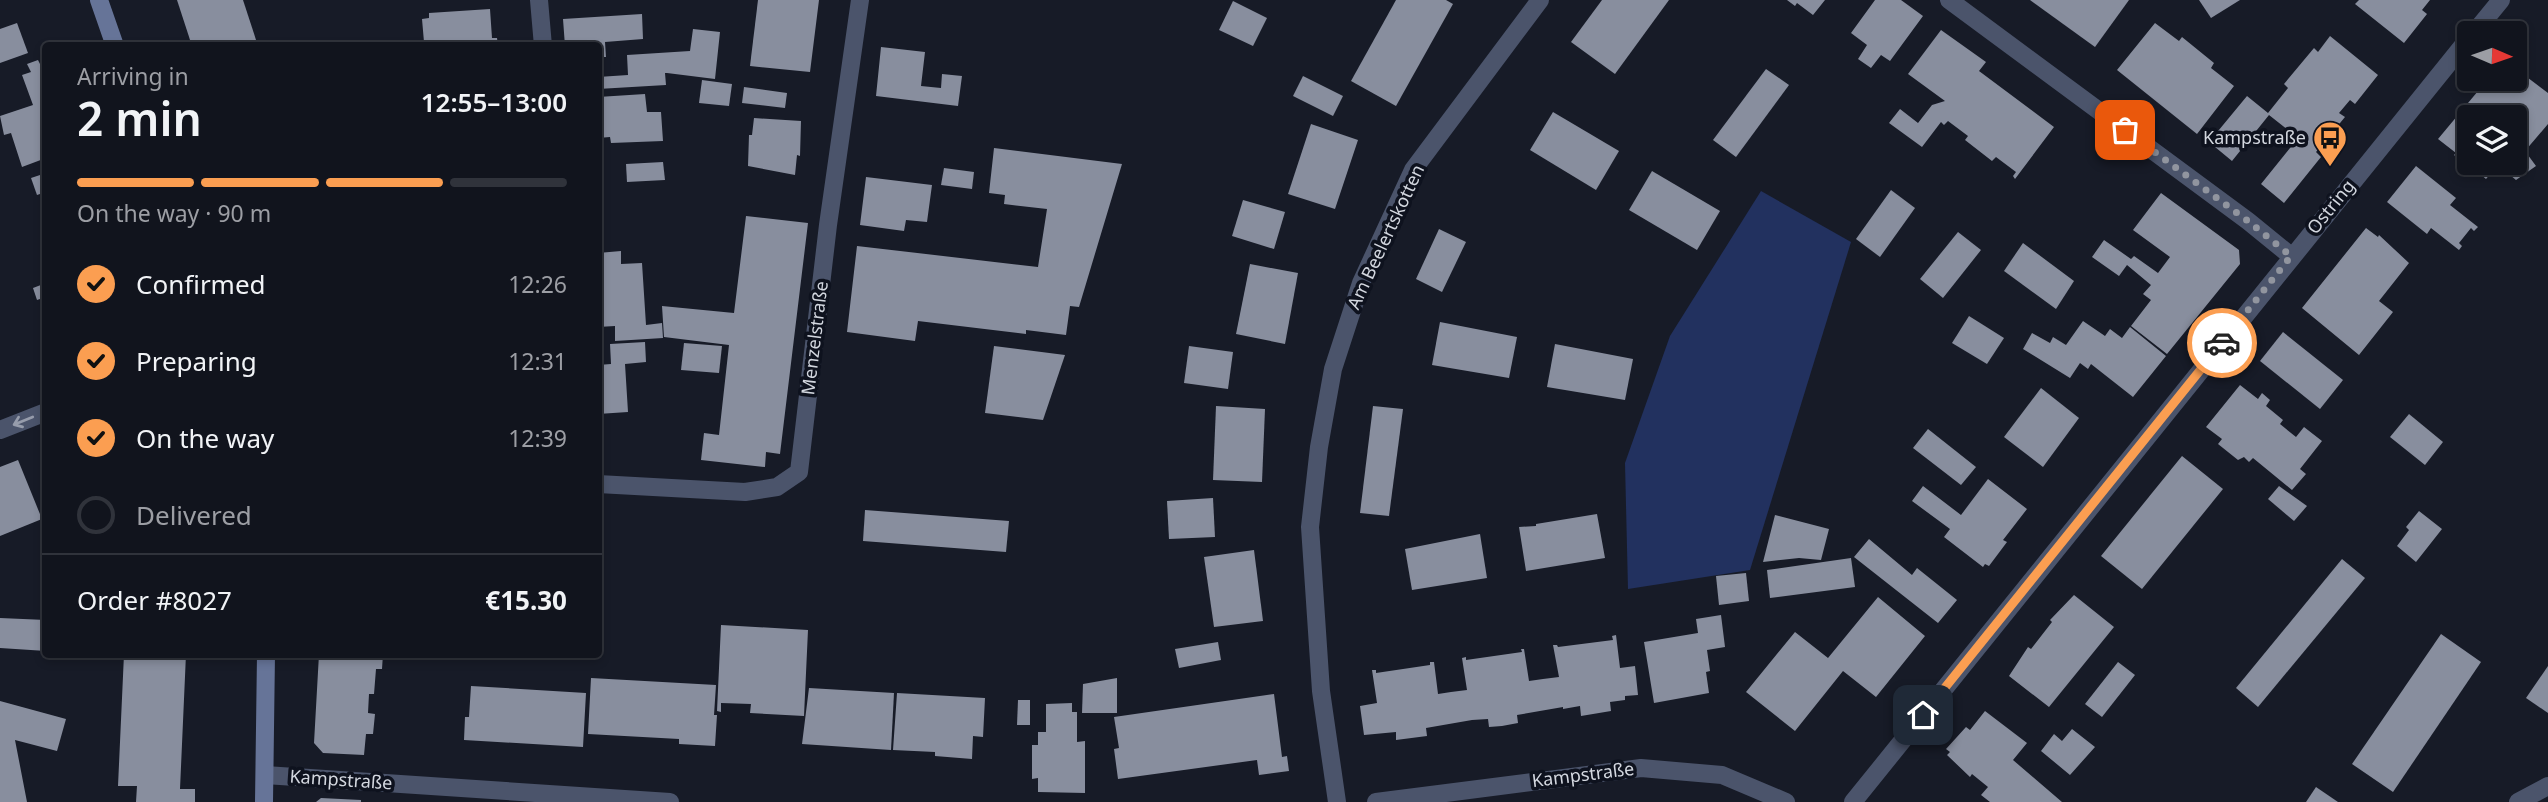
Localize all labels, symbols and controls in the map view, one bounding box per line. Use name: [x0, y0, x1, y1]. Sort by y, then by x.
north arrow: [2457, 21, 2527, 91]
map controls: [2457, 21, 2527, 175]
text: Arriving in: [77, 60, 189, 92]
text: 12:55–13:00: [421, 84, 567, 120]
text: 2 min: [77, 87, 202, 149]
pin: [2095, 100, 2155, 160]
button: layers: [2457, 105, 2527, 175]
icon: bag: [2106, 111, 2144, 149]
bus stop icon: Kampstraße: [2311, 119, 2349, 168]
place label: Kampstraße: [2203, 125, 2306, 149]
street label: Am Beelertskotten: [1341, 160, 1429, 313]
street label: Ostring: [2301, 174, 2360, 239]
text: On the way · 90 m: [77, 197, 271, 229]
icon: check: [77, 265, 115, 303]
text: Confirmed: [136, 266, 266, 302]
text: 12:26: [508, 268, 567, 300]
street label: Menzelstraße: [795, 280, 833, 396]
courier: [2187, 308, 2257, 378]
icon: car: [2203, 324, 2241, 362]
icon: check: [77, 342, 115, 380]
text: Preparing: [136, 343, 257, 379]
text: 12:31: [508, 345, 567, 377]
one-way arrow: [12, 415, 34, 428]
icon: check: [77, 419, 115, 457]
text: On the way: [136, 420, 274, 456]
text: 12:39: [508, 422, 567, 454]
text: Delivered: [136, 497, 252, 533]
text: Order #8027: [77, 582, 232, 618]
text: €15.30: [485, 582, 567, 618]
pin: [1893, 685, 1953, 745]
icon: home: [1904, 696, 1942, 734]
street label: Kampstraße: [1530, 756, 1635, 792]
street label: Kampstraße: [289, 763, 393, 795]

